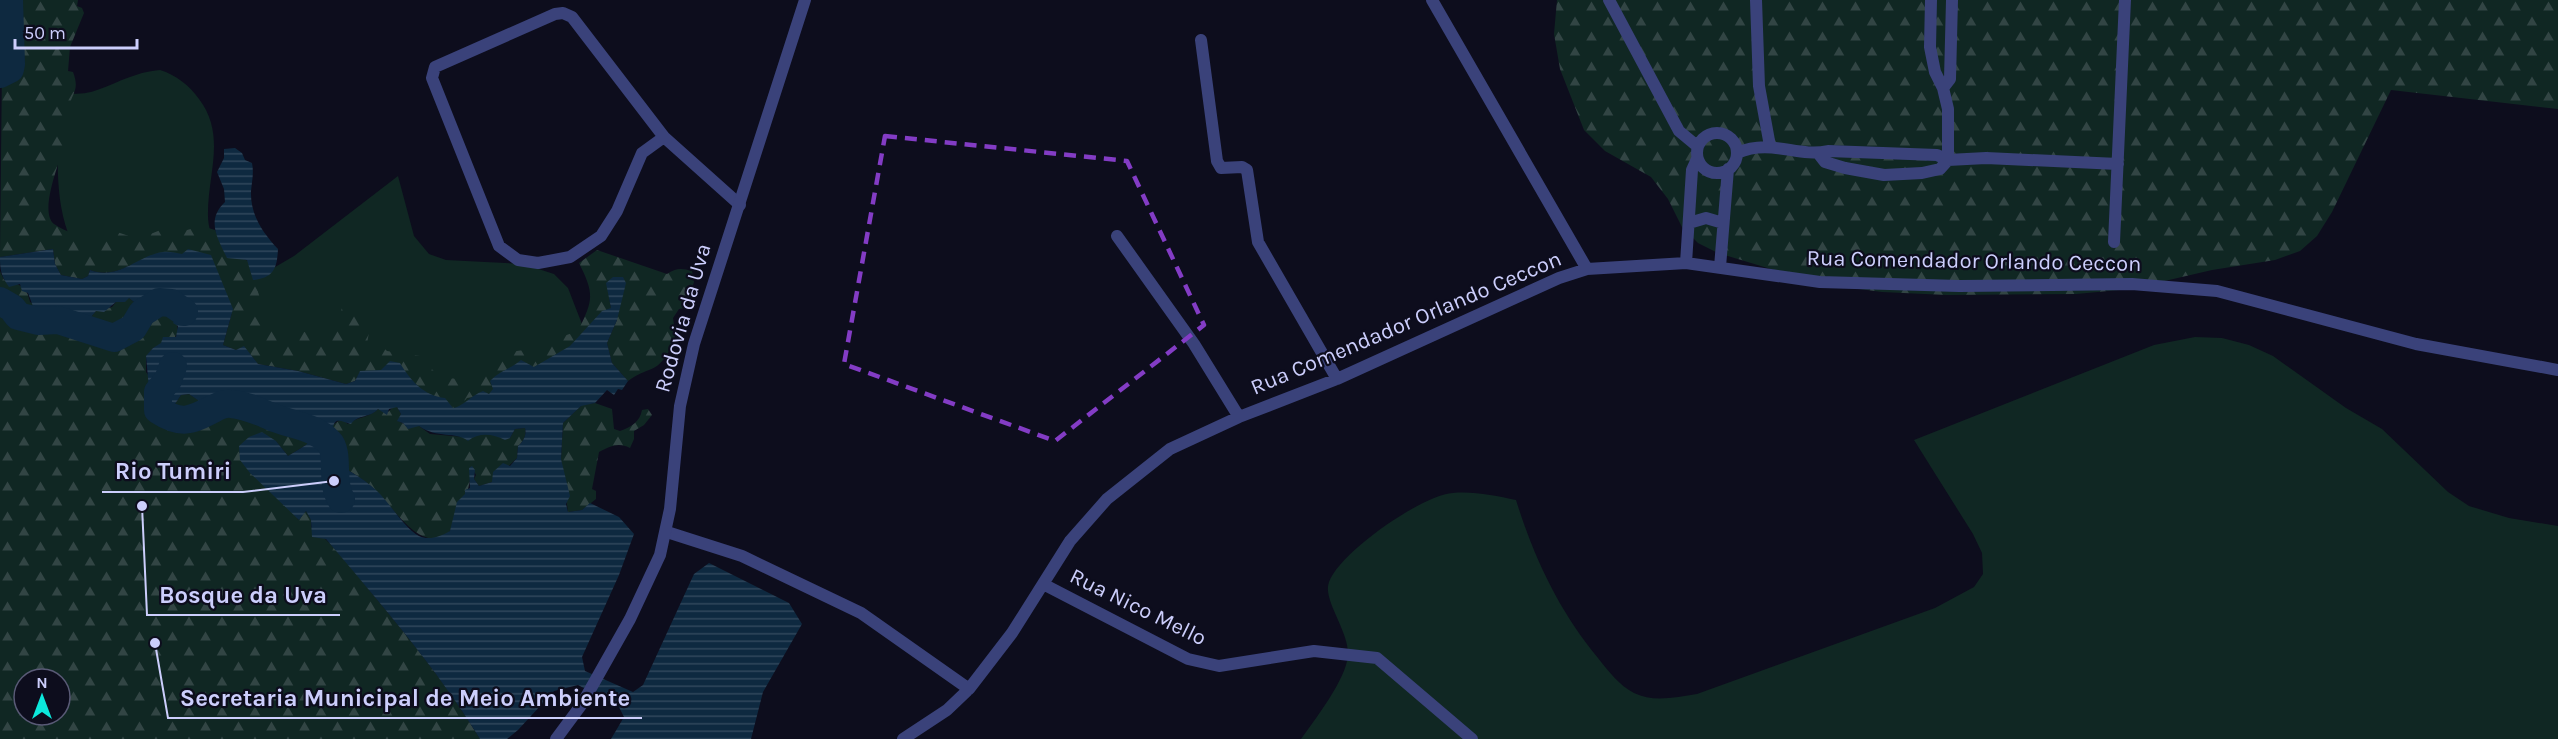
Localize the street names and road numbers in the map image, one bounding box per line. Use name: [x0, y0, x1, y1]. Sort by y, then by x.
street label: Rodovia da Uva: [649, 241, 717, 395]
street label: Rua Comendador Orlando Ceccon: [1806, 245, 2142, 277]
street label: Rua Comendador Orlando Ceccon: [1247, 246, 1565, 400]
street label: Rua Nico Mello: [1066, 563, 1210, 651]

